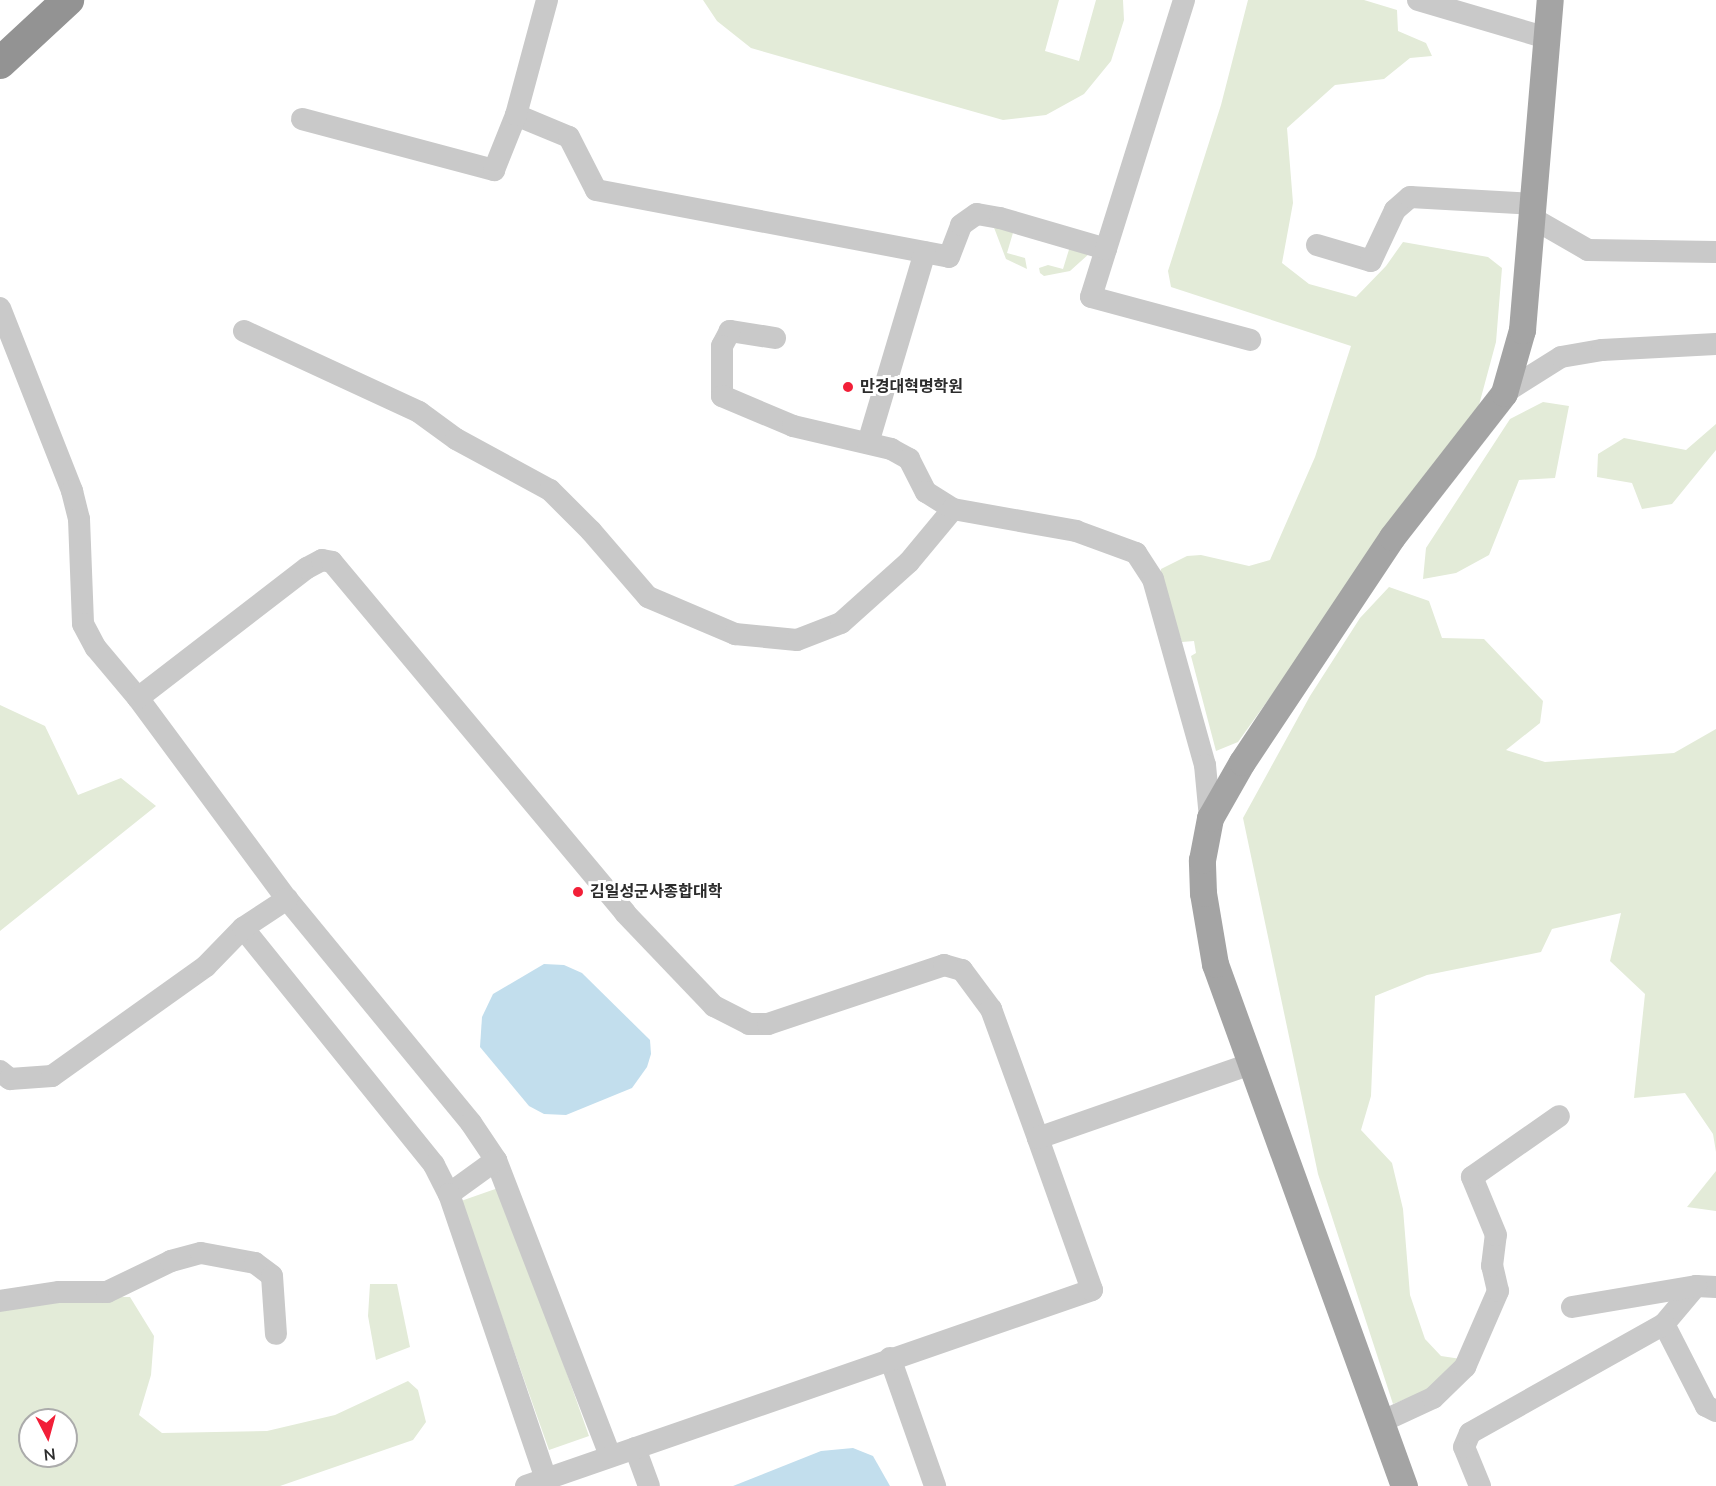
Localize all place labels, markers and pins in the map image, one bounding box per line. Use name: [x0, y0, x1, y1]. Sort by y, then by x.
place label: 만경대혁명학원: [860, 377, 963, 397]
marker: 만경대혁명학원: [841, 380, 855, 394]
place label: 김일성군사종합대학: [590, 882, 722, 902]
marker: 김일성군사종합대학: [571, 885, 585, 899]

